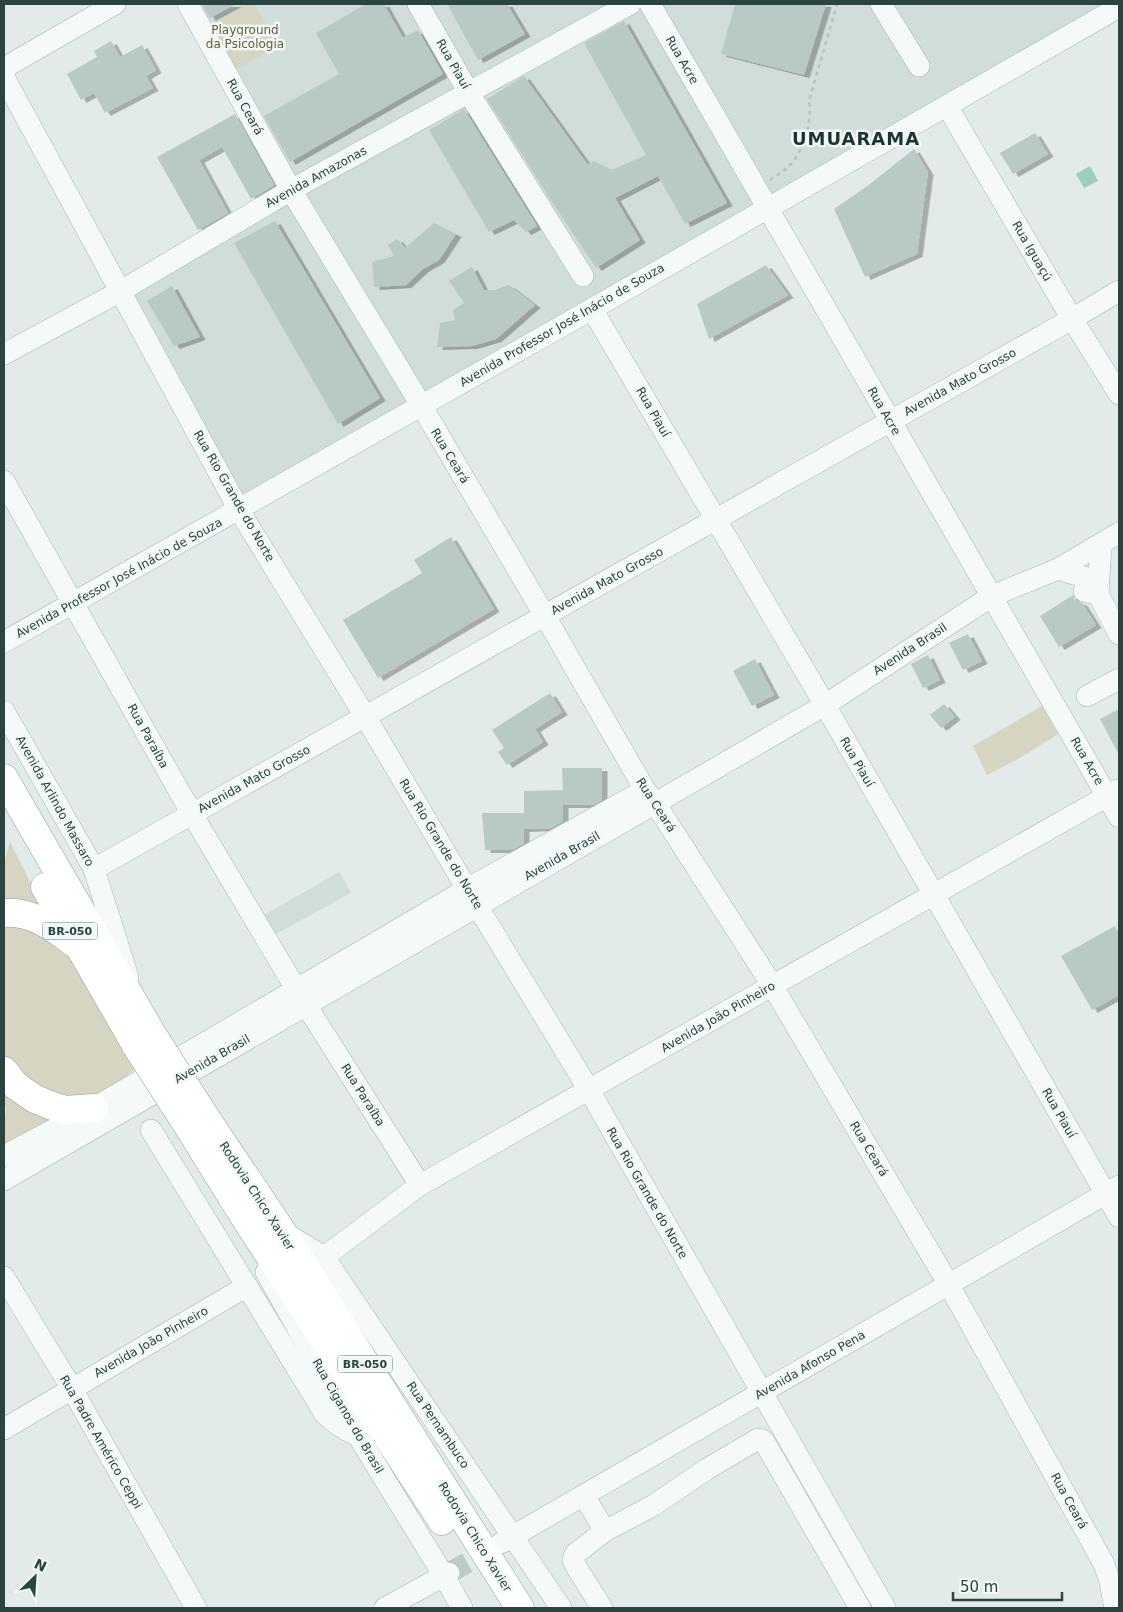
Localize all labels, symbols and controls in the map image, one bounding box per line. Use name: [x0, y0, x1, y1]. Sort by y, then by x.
park label: Playground da Psicologia: [206, 23, 284, 51]
street label: Rua Acre: [663, 33, 701, 87]
street label: Rua Piauí: [433, 37, 473, 92]
street label: Rua Ceará: [224, 76, 266, 138]
district label: UMUARAMA: [792, 128, 920, 149]
street label: Avenida Amazonas: [263, 143, 369, 211]
street label: Rua Iguaçú: [1009, 219, 1055, 283]
street label: Avenida Professor José Inácio de Souza: [457, 260, 667, 390]
street label: Avenida Mato Grosso: [901, 345, 1019, 419]
street label: Rua Acre: [865, 384, 903, 438]
street label: Rua Piauí: [633, 385, 673, 440]
street label: Rua Ceará: [428, 426, 472, 486]
street label: Rua Rio Grande do Norte: [191, 428, 277, 564]
street label: Avenida Professor José Inácio de Souza: [13, 515, 225, 641]
street label: Avenida Mato Grosso: [548, 544, 666, 618]
street label: Avenida Brasil: [870, 620, 950, 678]
street label: Rua Paraíba: [125, 701, 171, 771]
street label: Avenida Arlindo Massaro: [13, 733, 97, 869]
street label: Rua Acre: [1068, 734, 1106, 788]
street label: Rua Piauí: [837, 735, 877, 790]
street label: Avenida Mato Grosso: [195, 742, 313, 816]
street label: Rua Ceará: [633, 775, 679, 835]
street label: Rua Rio Grande do Norte: [396, 776, 486, 912]
street label: Avenida Brasil: [522, 829, 602, 883]
road number: BR-050: [42, 922, 98, 939]
street label: Avenida João Pinheiro: [658, 979, 778, 1055]
street label: Avenida Brasil: [172, 1032, 252, 1086]
street label: Rua Paraíba: [338, 1061, 388, 1129]
street label: Rua Piauí: [1039, 1086, 1079, 1141]
street label: Rua Ceará: [847, 1119, 891, 1179]
street label: Rua Rio Grande do Norte: [604, 1125, 690, 1261]
street label: Rodovia Chico Xavier: [217, 1139, 298, 1253]
street label: Avenida João Pinheiro: [91, 1304, 211, 1380]
street label: Avenida Afonso Pena: [752, 1328, 868, 1402]
street label: Rua Ciganos do Brasil: [309, 1356, 387, 1476]
road number: BR-050: [338, 1356, 392, 1372]
street label: Rua Padre Américo Ceppi: [57, 1373, 145, 1511]
street label: Rua Pernambuco: [404, 1379, 472, 1471]
street label: Rua Ceará: [1048, 1470, 1090, 1532]
street label: Rodovia Chico Xavier: [435, 1479, 515, 1595]
north arrow: [10, 1552, 60, 1602]
text: N: [32, 1555, 49, 1575]
scale bar: [953, 1570, 1062, 1602]
text: 50 m: [960, 1578, 998, 1596]

